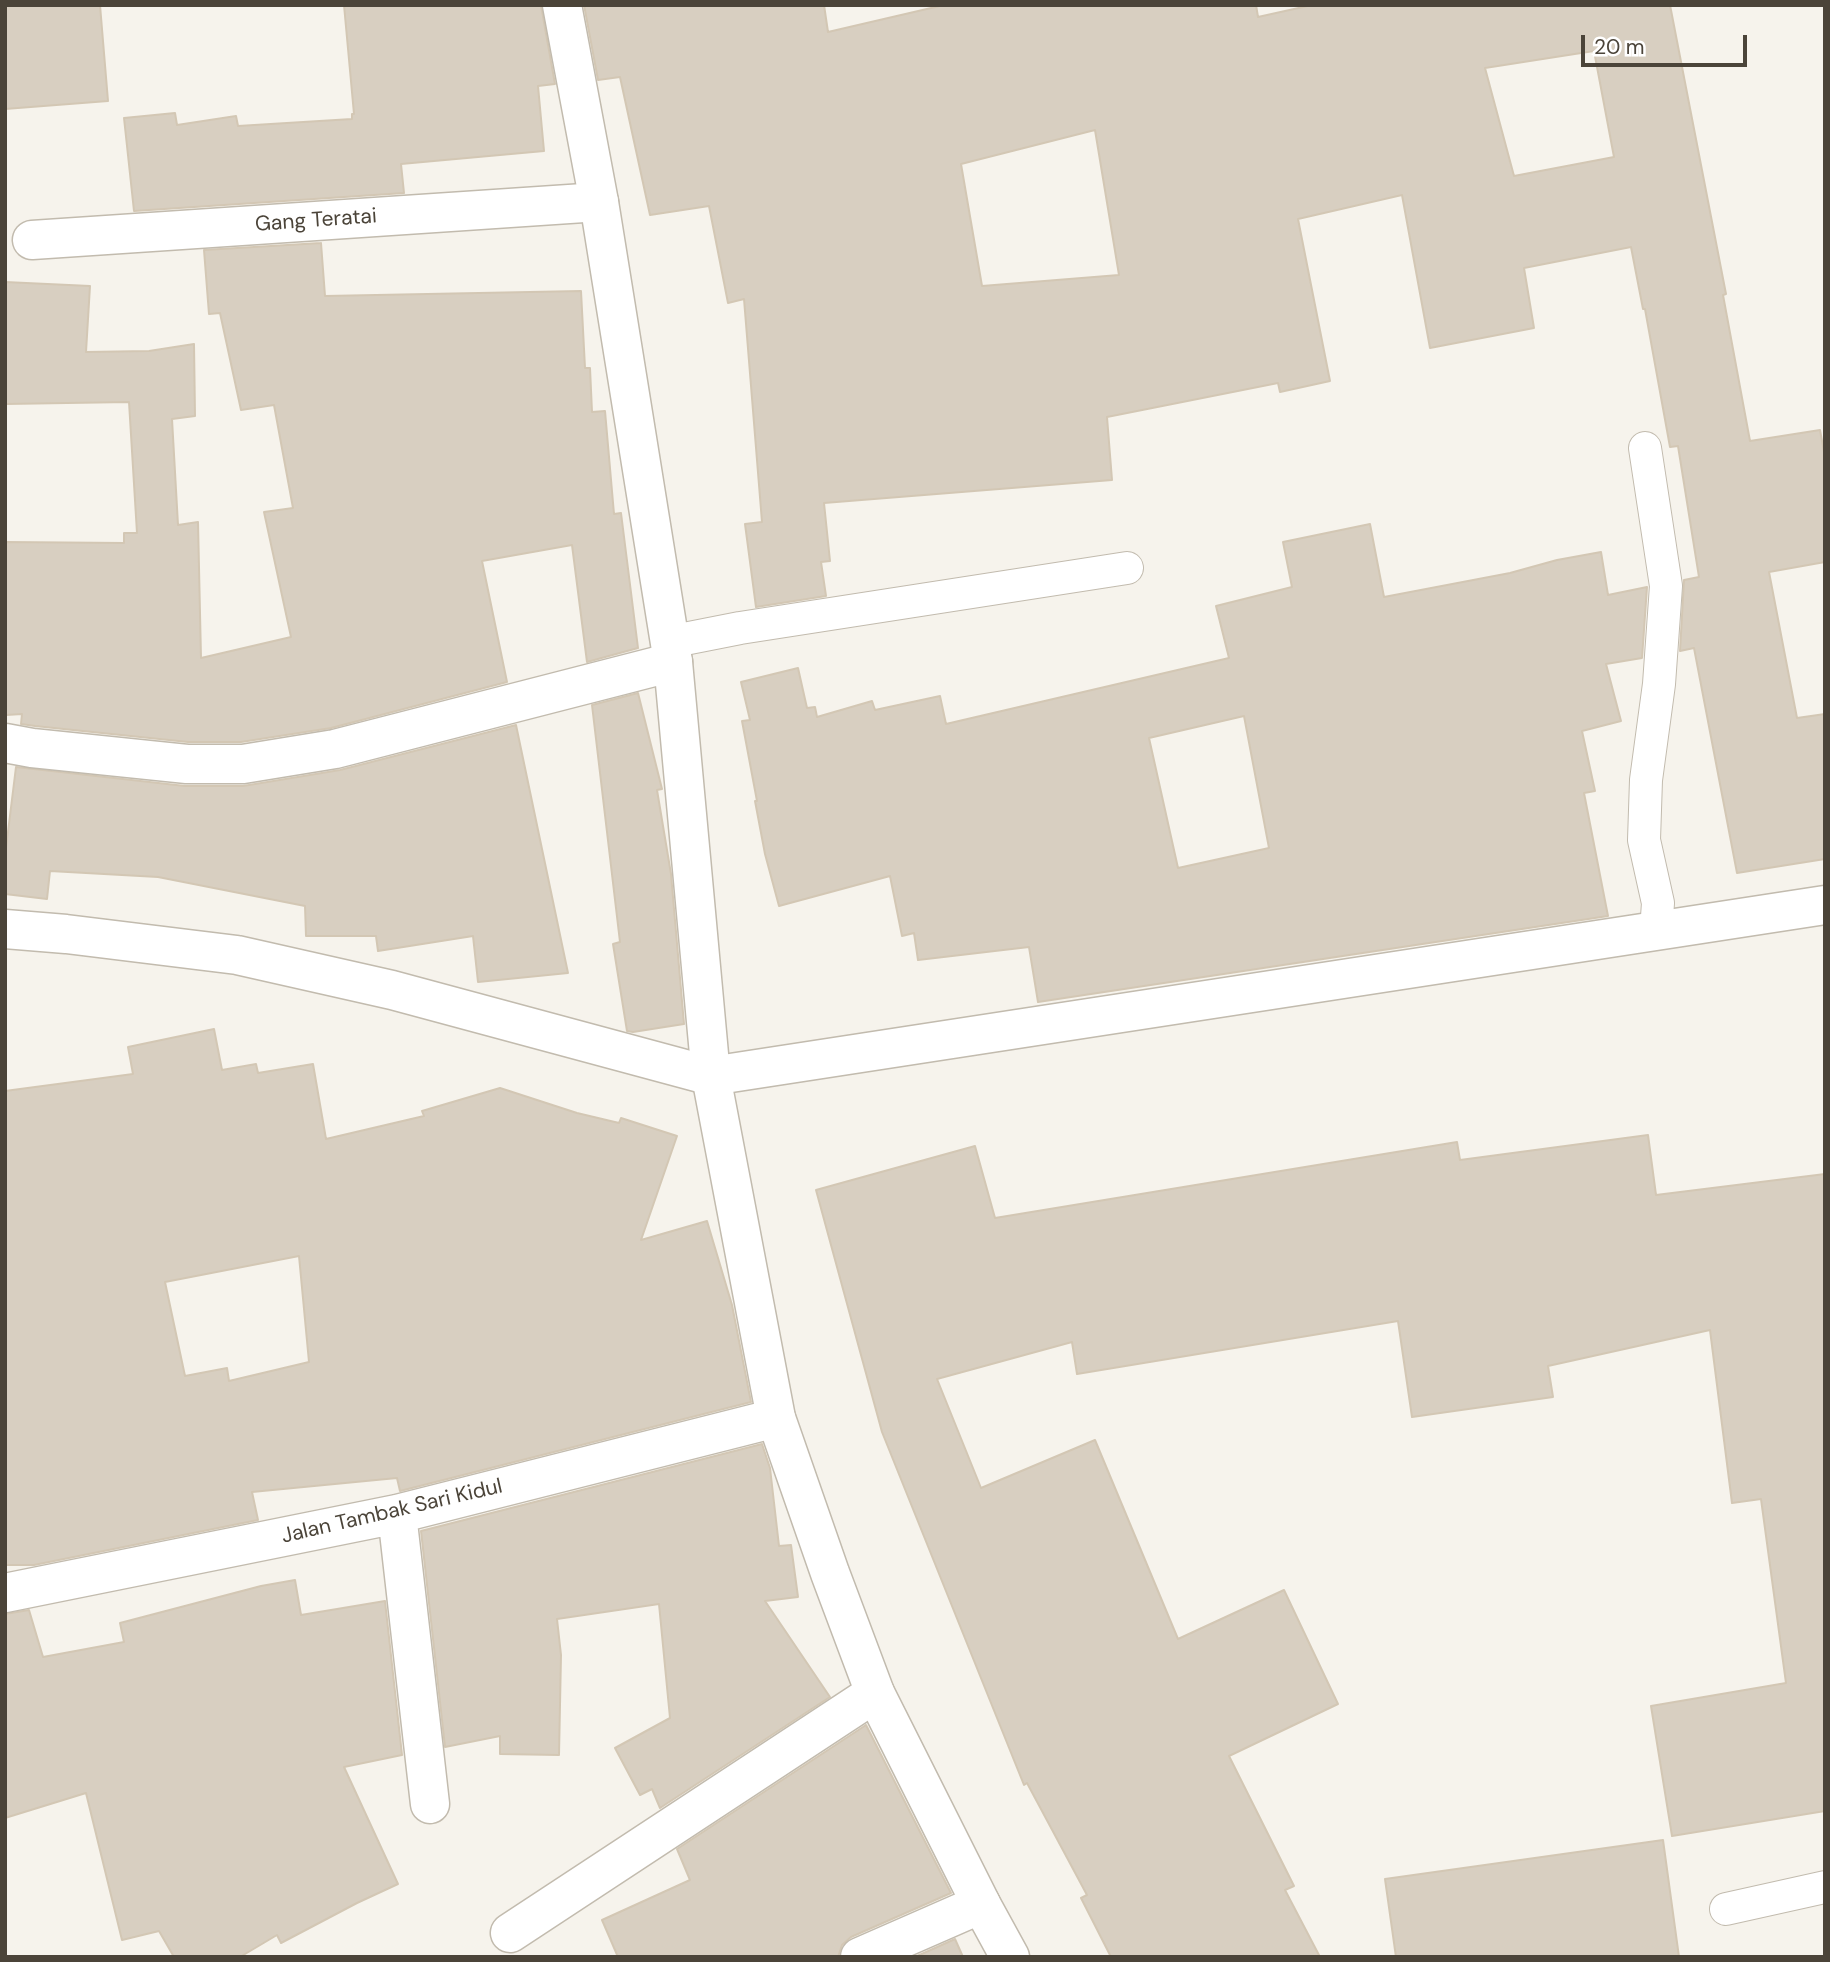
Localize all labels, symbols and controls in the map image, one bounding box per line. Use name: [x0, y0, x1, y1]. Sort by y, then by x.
scale bar: [1585, 21, 1751, 65]
text: 20 m: [1594, 33, 1645, 61]
street label: Gang Teratai: [254, 204, 378, 238]
street label: Jalan Tambak Sari Kidul: [279, 1474, 505, 1550]

